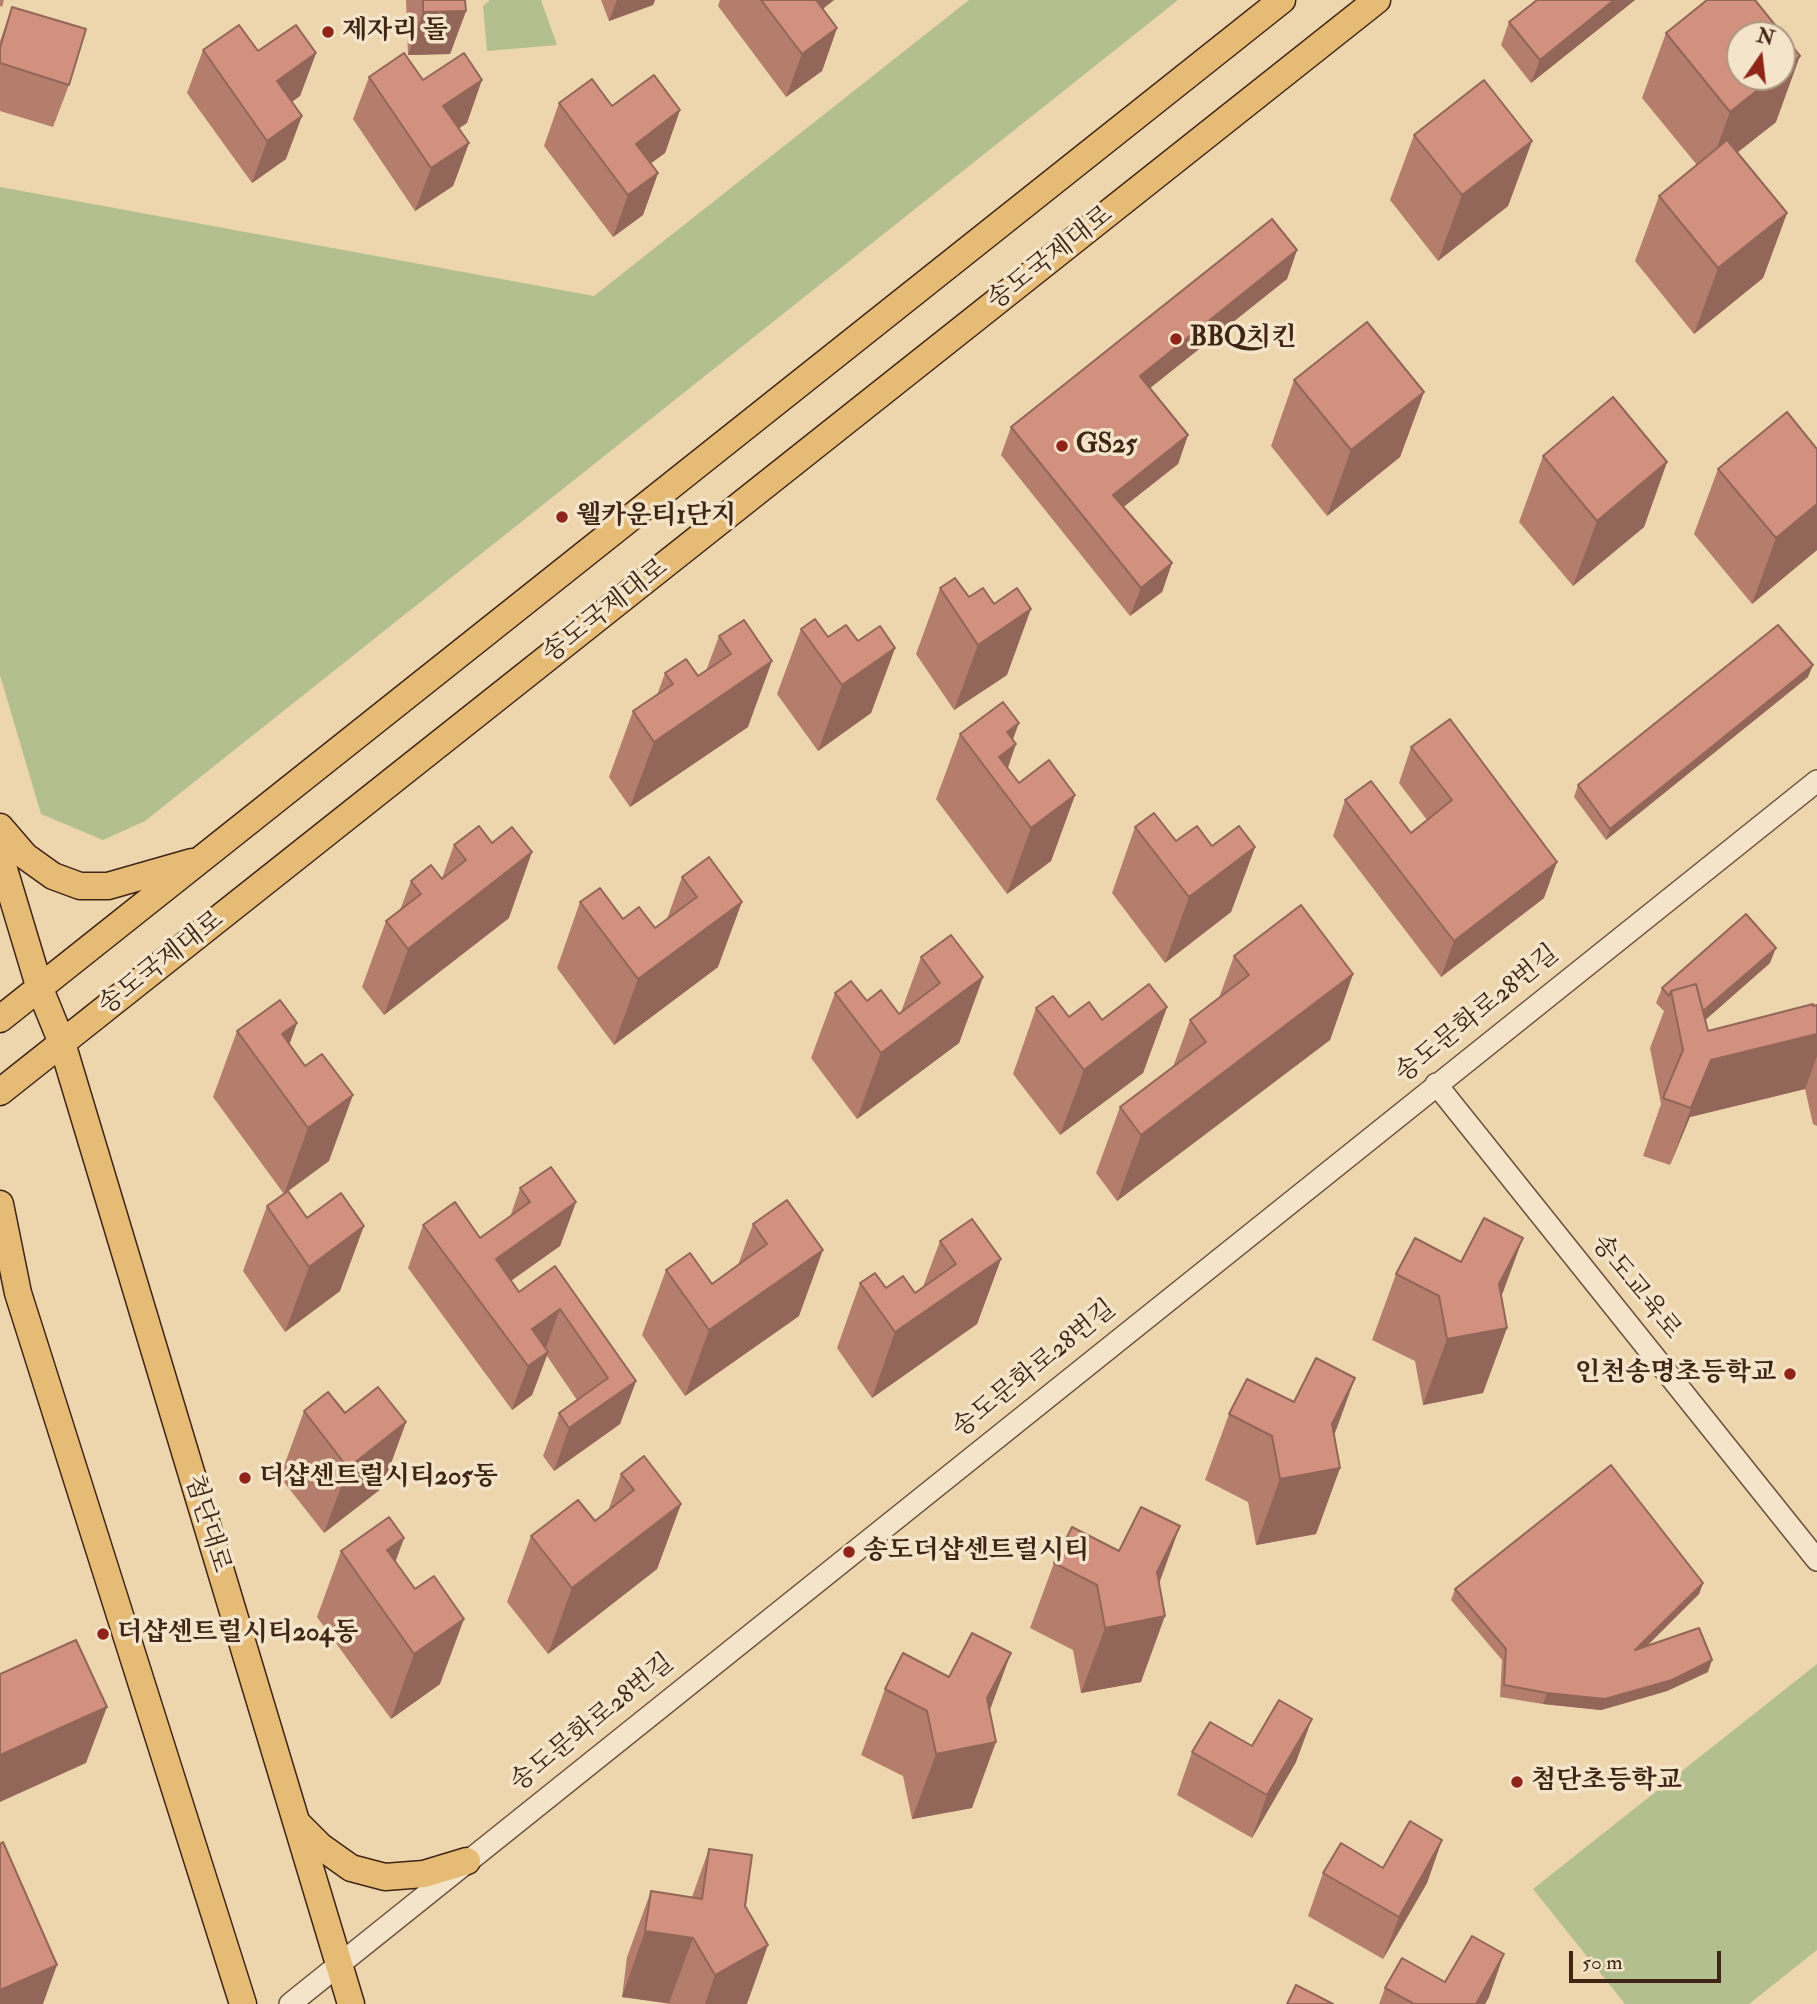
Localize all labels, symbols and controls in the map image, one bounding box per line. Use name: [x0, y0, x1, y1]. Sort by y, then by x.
place label: 제자리 돌: [342, 16, 448, 48]
north arrow: [1726, 21, 1796, 91]
marker: 제자리 돌: [320, 24, 336, 40]
text: N: [1754, 24, 1777, 51]
street label: 송도국제대로: [982, 200, 1120, 318]
place label: BBQ치킨: [1190, 323, 1296, 355]
marker: BBQ치킨: [1168, 331, 1184, 347]
place label: GS25: [1076, 430, 1137, 462]
marker: GS25: [1054, 438, 1070, 454]
place label: 웰카운티1단지: [576, 501, 736, 533]
marker: 웰카운티1단지: [554, 509, 570, 525]
street label: 송도국제대로: [537, 553, 675, 671]
street label: 송도국제대로: [93, 905, 231, 1023]
street label: 송도문화로28번길: [1390, 940, 1566, 1090]
street label: 송도교육로: [1583, 1229, 1687, 1347]
street label: 송도문화로28번길: [947, 1295, 1123, 1445]
place label: 인천송명초등학교: [1575, 1358, 1776, 1390]
marker: 인천송명초등학교: [1782, 1366, 1798, 1382]
place label: 더샵센트럴시티205동: [259, 1462, 498, 1494]
marker: 더샵센트럴시티205동: [237, 1470, 253, 1486]
street label: 첨단대로: [176, 1471, 236, 1577]
place label: 송도더샵센트럴시티: [863, 1536, 1089, 1568]
marker: 송도더샵센트럴시티: [841, 1544, 857, 1560]
place label: 더샵센트럴시티204동: [117, 1618, 358, 1650]
marker: 더샵센트럴시티204동: [95, 1626, 111, 1642]
street label: 송도문화로28번길: [505, 1649, 681, 1799]
place label: 첨단초등학교: [1531, 1766, 1682, 1798]
marker: 첨단초등학교: [1509, 1774, 1525, 1790]
scale bar: [1572, 1938, 1724, 1982]
text: 50 m: [1582, 1949, 1623, 1976]

